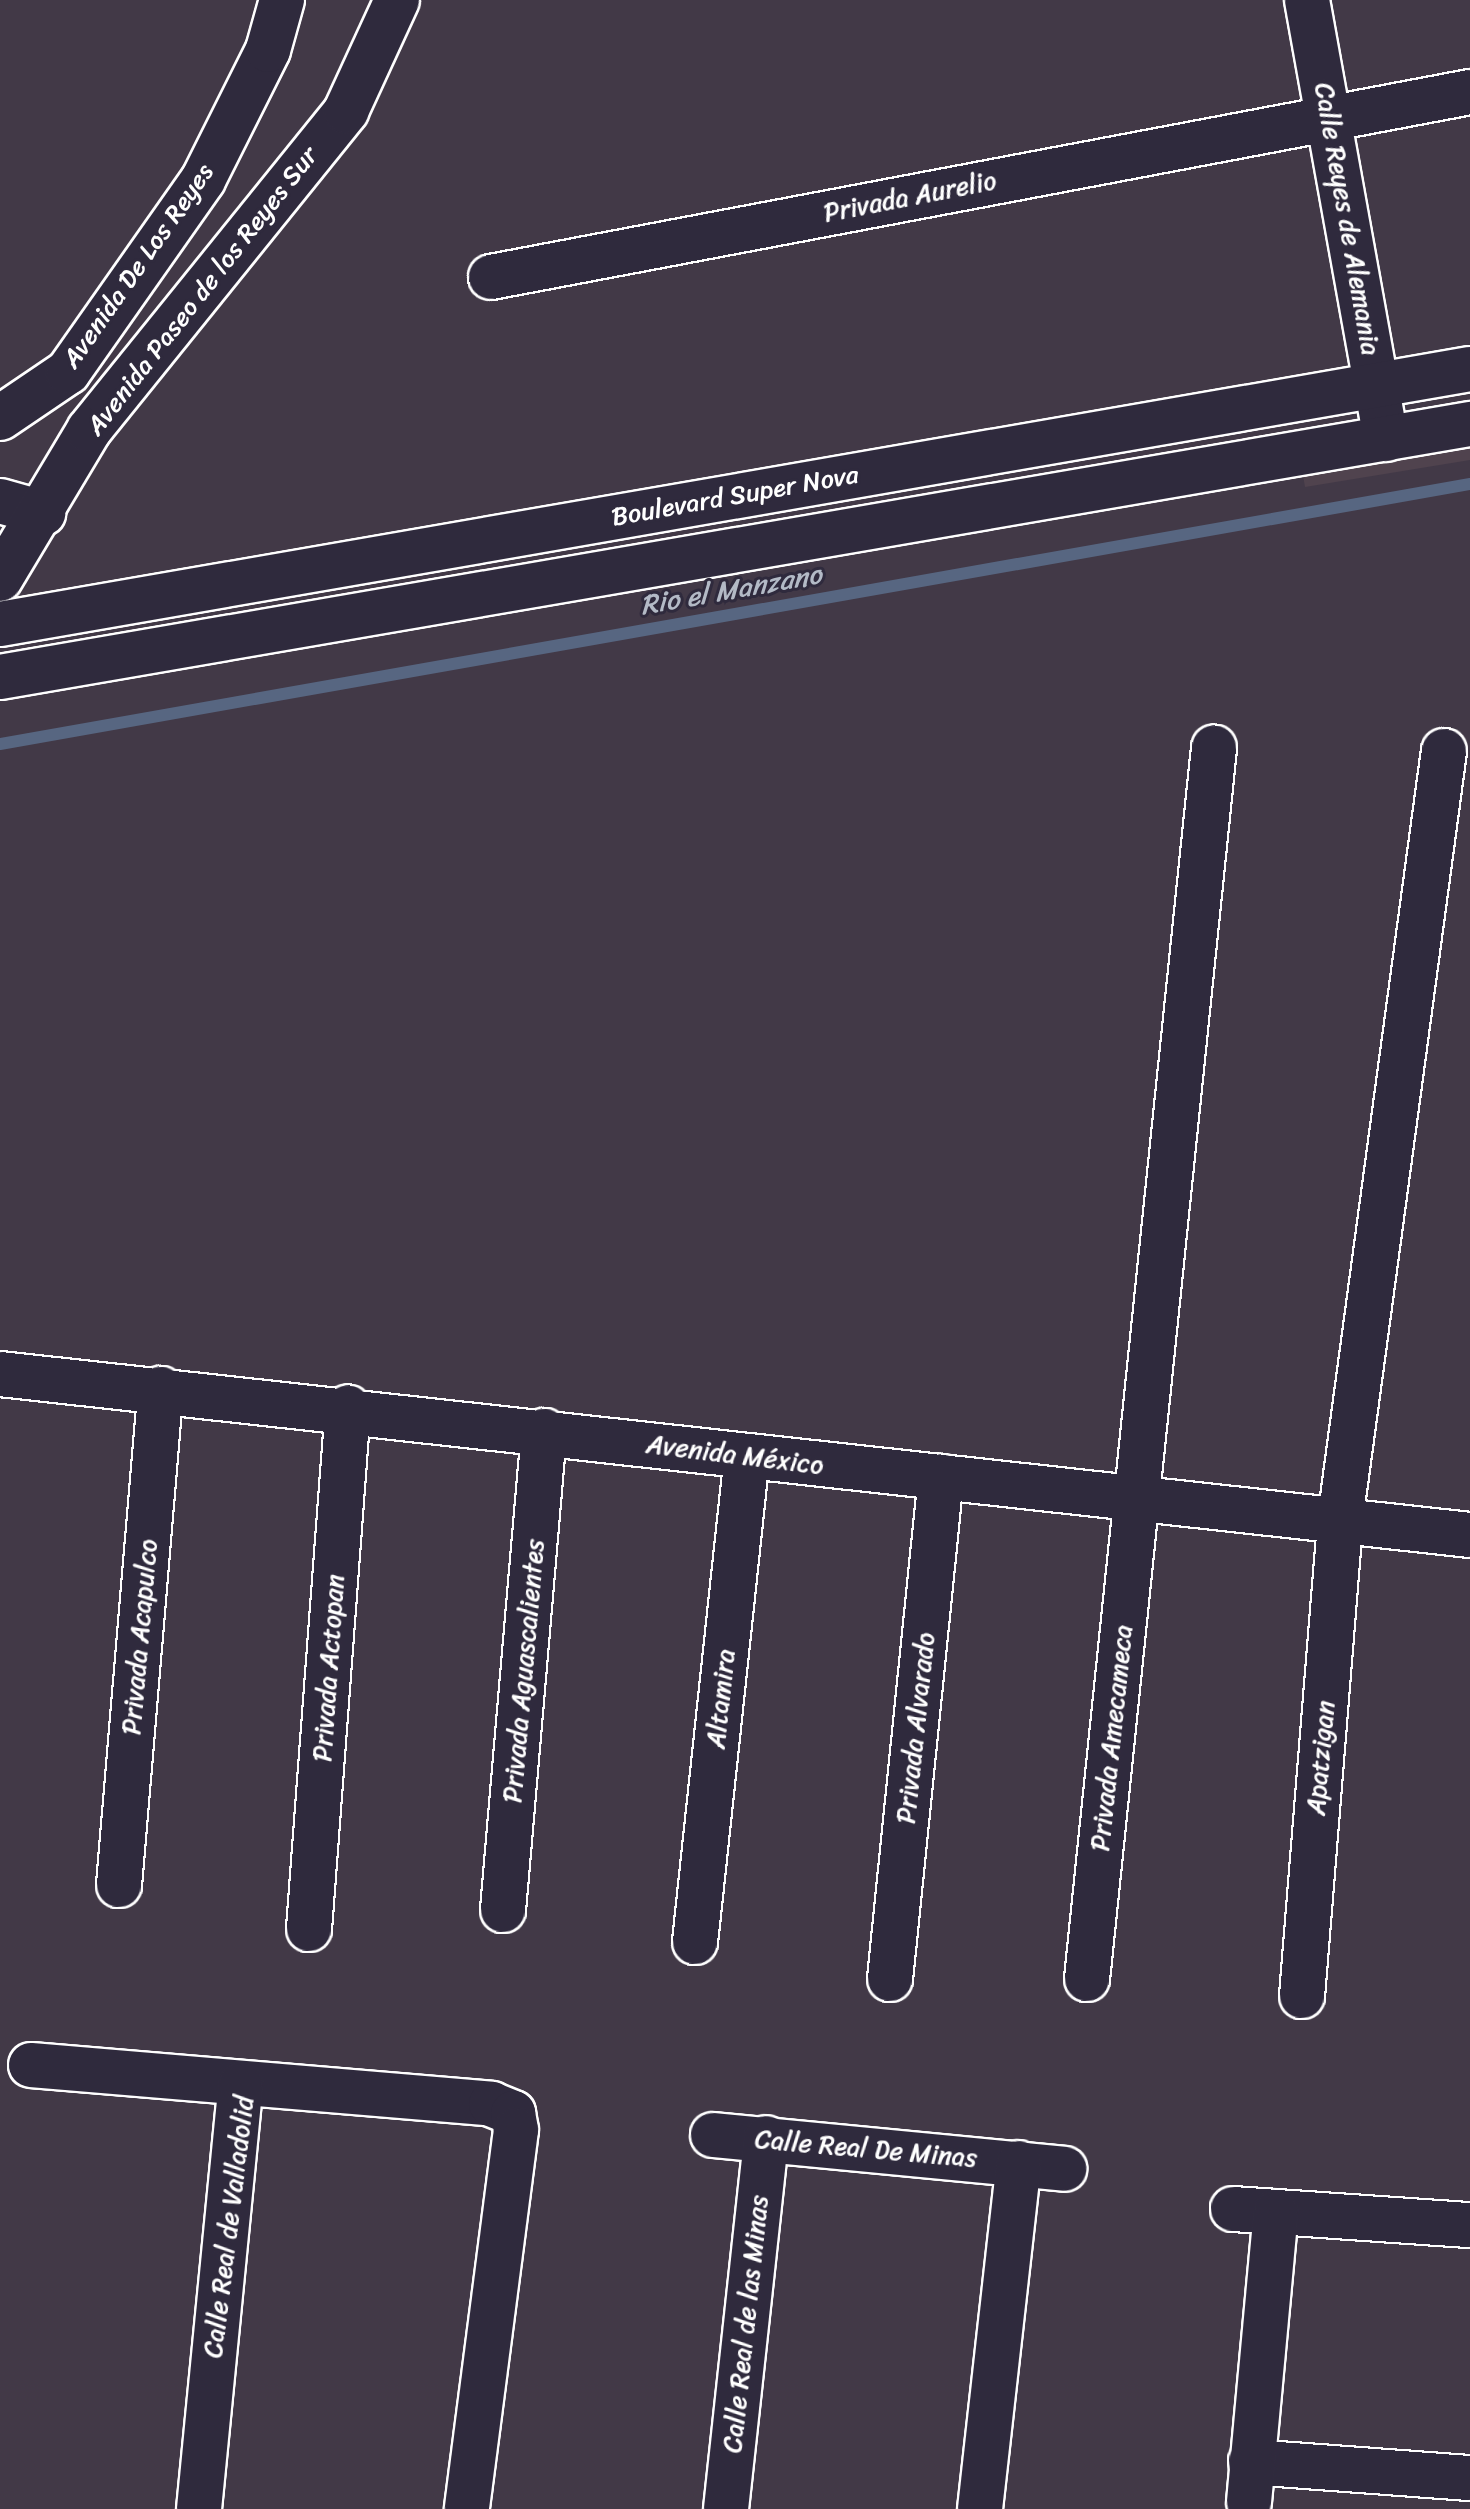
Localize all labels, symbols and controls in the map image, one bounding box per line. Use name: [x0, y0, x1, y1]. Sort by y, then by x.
street label: Calle Reyes de Alemania: [1308, 79, 1386, 359]
street label: Avenida Paseo de los Reyes Sur: [79, 140, 325, 442]
street label: Avenida De Los Reyes: [55, 157, 221, 375]
street label: Privada Aurelio: [821, 165, 999, 229]
street label: Boulevard Super Nova: [609, 459, 861, 533]
water label: Rio el Manzano: [637, 557, 825, 623]
street label: Avenida México: [645, 1429, 825, 1481]
street label: Privada Acapulco: [116, 1538, 164, 1736]
street label: Privada Aguascalientes: [497, 1538, 551, 1804]
street label: Privada Actopan: [307, 1573, 351, 1763]
street label: Privada Amecameca: [1085, 1623, 1139, 1853]
street label: Privada Alvarado: [890, 1631, 942, 1825]
street label: Altamira: [700, 1648, 742, 1750]
street label: Apatzigan: [1300, 1699, 1342, 1817]
street label: Calle Real de Valladolid: [197, 2094, 261, 2360]
street label: Calle Real De Minas: [753, 2124, 979, 2174]
street label: Calle Real de las Minas: [717, 2193, 775, 2455]

